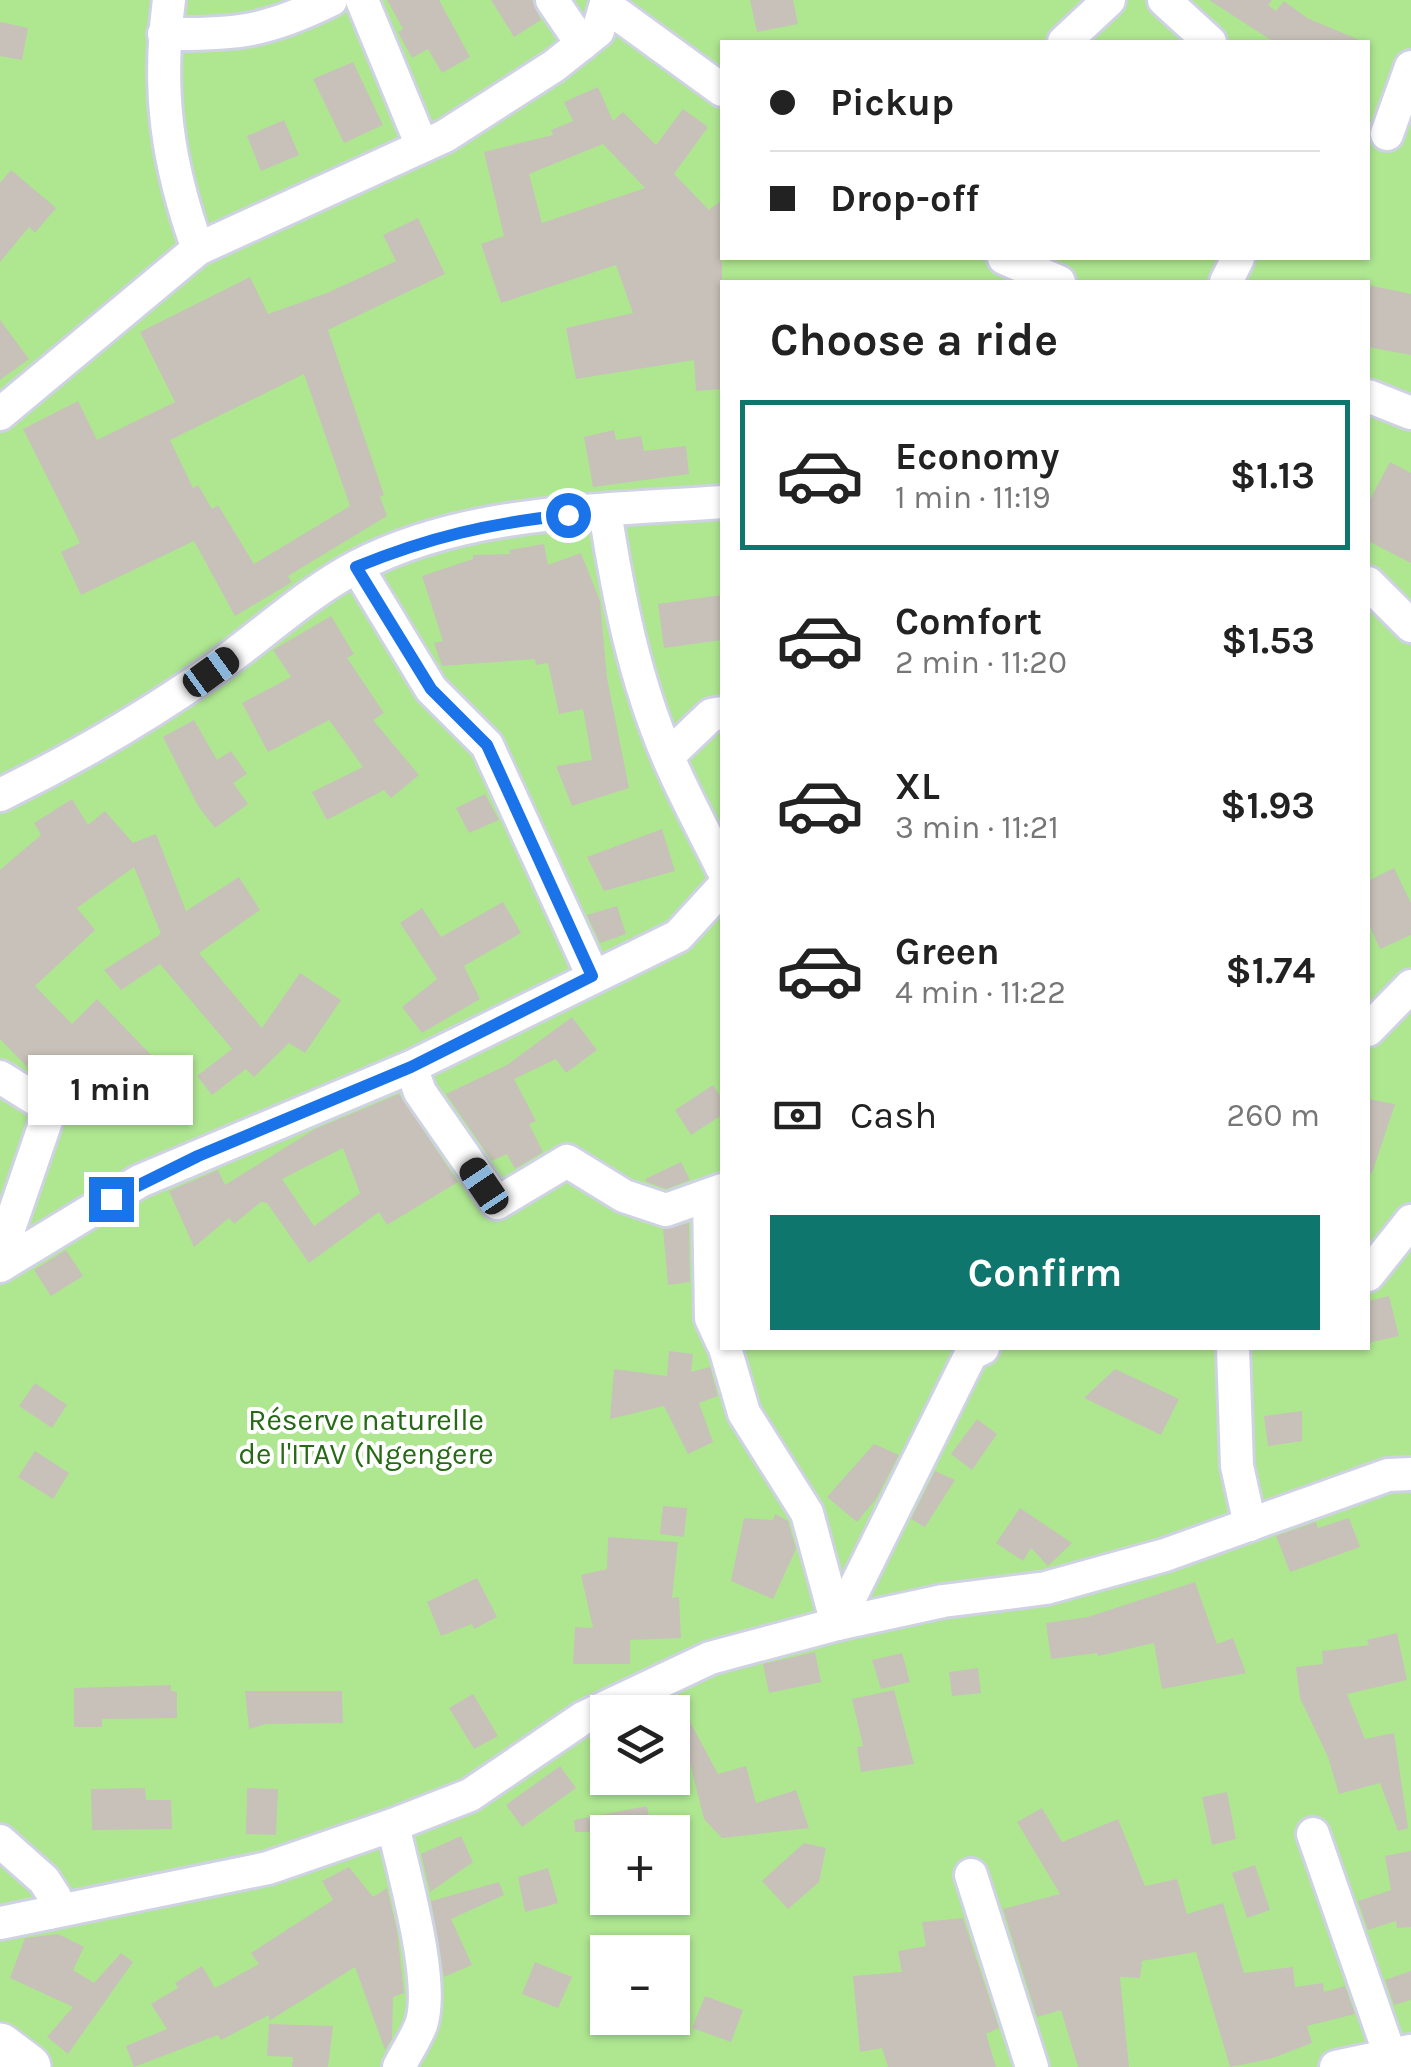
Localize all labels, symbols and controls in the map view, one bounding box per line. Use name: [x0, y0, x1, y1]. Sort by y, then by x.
text: Pickup: [830, 80, 954, 125]
text: Drop-off: [830, 176, 979, 221]
text: Choose a ride: [770, 314, 1058, 366]
icon: car: [775, 430, 865, 520]
text: Economy: [895, 434, 1059, 479]
text: $1.13: [1230, 453, 1315, 498]
text: 1 min · 11:19: [895, 479, 1051, 516]
route start: [546, 493, 591, 538]
icon: car: [775, 595, 865, 685]
text: Comfort: [895, 599, 1042, 644]
text: $1.53: [1221, 618, 1315, 663]
car: [178, 642, 244, 702]
text: 2 min · 11:20: [895, 644, 1067, 681]
icon: car: [775, 760, 865, 850]
text: XL: [895, 764, 940, 809]
text: $1.93: [1220, 783, 1315, 828]
text: 3 min · 11:21: [895, 809, 1059, 846]
icon: car: [775, 925, 865, 1015]
text: Green: [895, 929, 1000, 974]
text: $1.74: [1226, 948, 1315, 993]
text: 4 min · 11:22: [895, 974, 1066, 1011]
callout: 1 min: [28, 1054, 194, 1124]
text: 1 min: [70, 1071, 151, 1108]
icon: cash: [770, 1088, 825, 1143]
text: Cash: [850, 1093, 937, 1138]
text: 260 m: [1227, 1097, 1320, 1134]
car: [455, 1153, 513, 1219]
route end: [89, 1177, 134, 1222]
button: Confirm: [770, 1215, 1320, 1330]
park label: Réserve naturelle de l'ITAV (Ngengere: [238, 1402, 494, 1472]
map controls: [590, 1695, 690, 2035]
button: layers: [590, 1695, 690, 1795]
button: +: [590, 1815, 690, 1915]
button: −: [590, 1935, 690, 2035]

